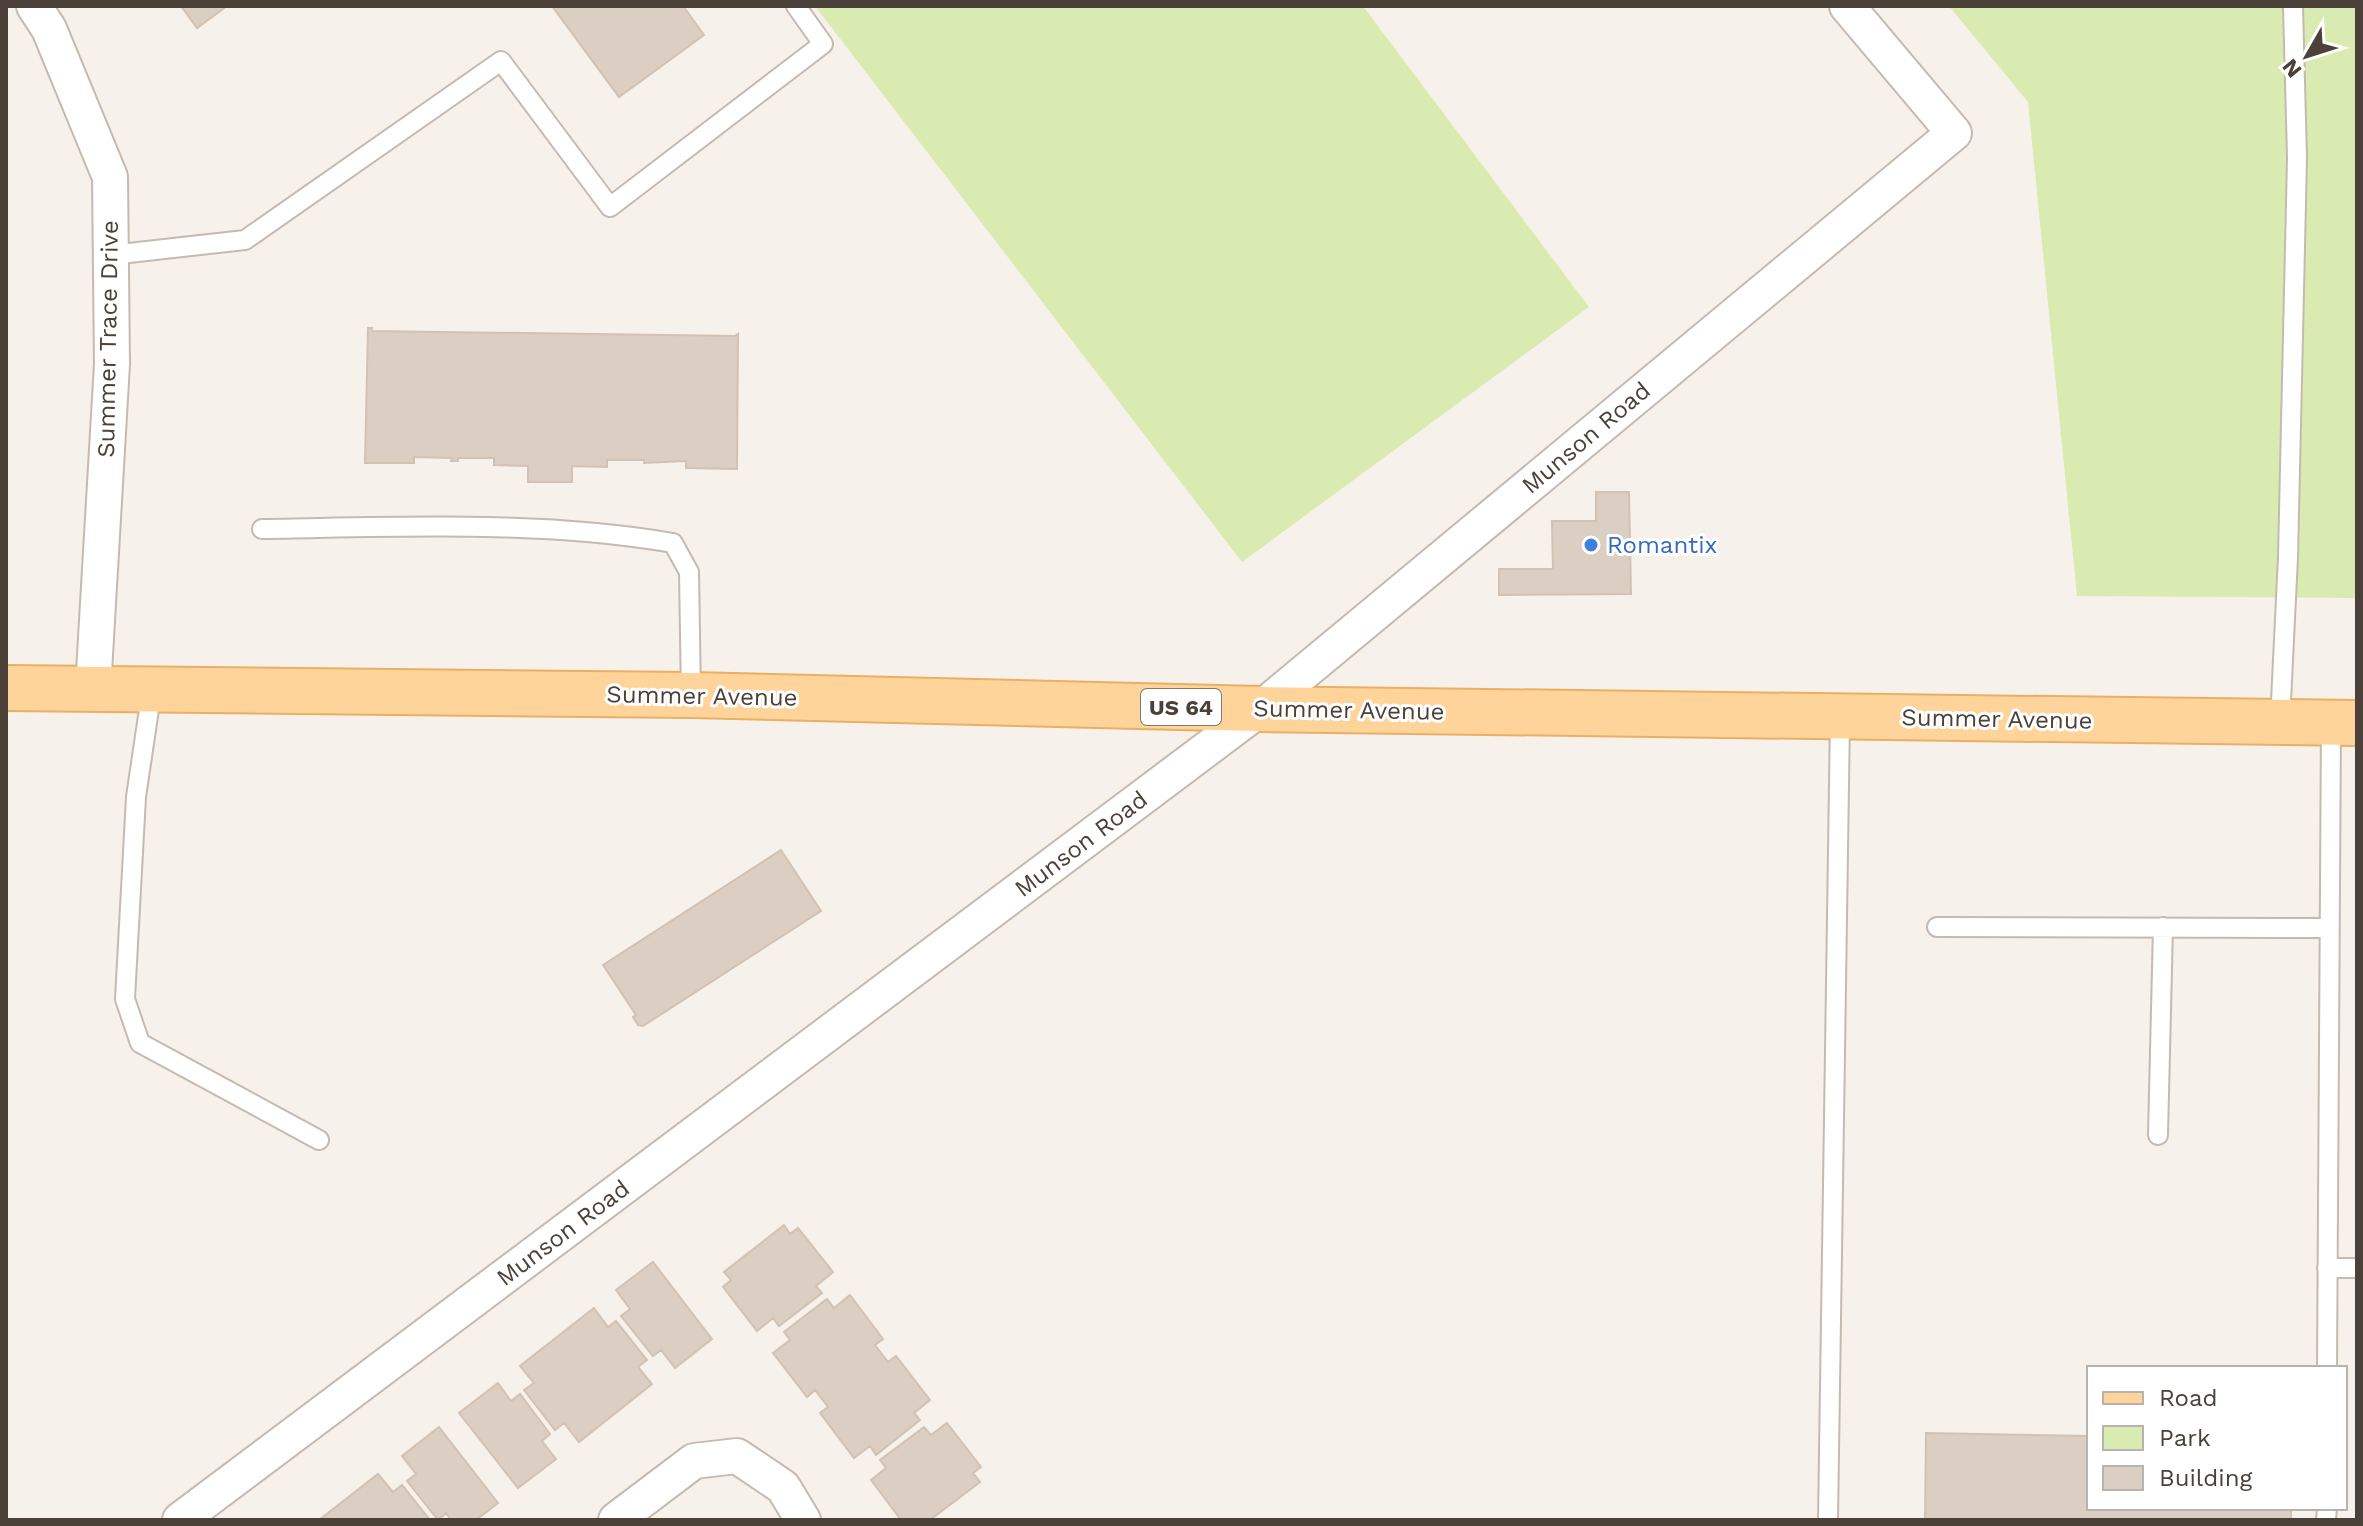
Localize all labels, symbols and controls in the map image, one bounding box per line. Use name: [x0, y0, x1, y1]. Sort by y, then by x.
north arrow: [2267, 16, 2347, 96]
text: N: [2277, 54, 2307, 82]
street label: Summer Trace Drive: [92, 220, 124, 458]
street label: Munson Road: [1516, 376, 1656, 500]
place label: Romantix: [1607, 531, 1717, 559]
marker: Romantix: [1582, 536, 1600, 554]
street label: Summer Avenue: [606, 680, 798, 712]
road number: US 64: [1141, 689, 1221, 725]
street label: Summer Avenue: [1253, 694, 1445, 726]
street label: Summer Avenue: [1901, 703, 2093, 735]
street label: Munson Road: [1009, 785, 1153, 903]
street label: Munson Road: [491, 1174, 635, 1292]
legend: [2087, 1366, 2347, 1510]
text: Road: [2159, 1384, 2218, 1412]
text: Park: [2159, 1424, 2211, 1452]
text: Building: [2159, 1464, 2252, 1492]

